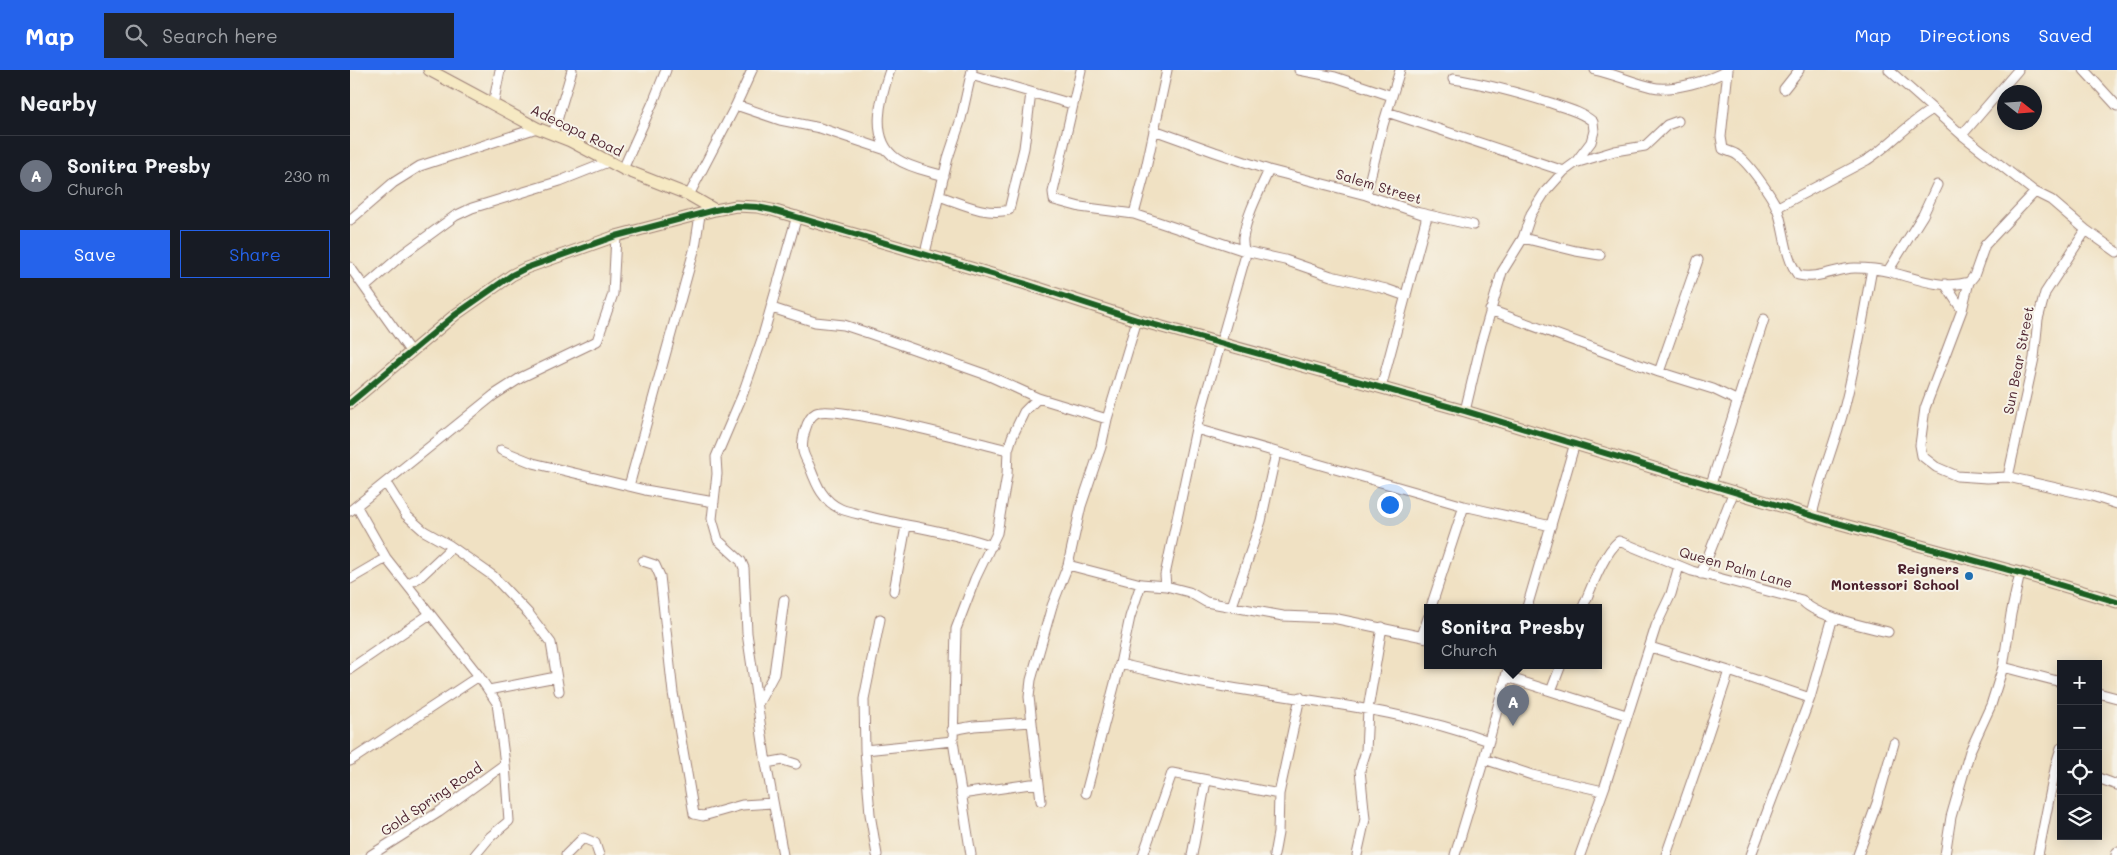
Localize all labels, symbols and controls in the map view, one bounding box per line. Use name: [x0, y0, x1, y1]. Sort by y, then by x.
search box: [104, 13, 454, 58]
text: Map: [25, 20, 74, 51]
icon: search: [122, 21, 150, 49]
text: Search here: [162, 23, 278, 48]
text: Map: [1854, 23, 1891, 47]
text: Directions: [1919, 23, 2011, 47]
text: Saved: [2039, 23, 2092, 47]
north arrow: [1997, 85, 2042, 130]
text: Nearby: [20, 89, 97, 116]
street label: Adecopa Road: [528, 99, 626, 161]
text: Sonitra Presby: [67, 153, 211, 178]
street label: Salem Street: [1334, 164, 1424, 208]
text: A: [30, 165, 42, 186]
text: 230 m: [284, 165, 330, 186]
text: Church: [67, 178, 123, 199]
button: Save: [20, 230, 170, 278]
button: Share: [180, 230, 330, 278]
street label: Sun Bear Street: [1998, 304, 2038, 416]
your location: [1377, 492, 1403, 518]
street label: Queen Palm Lane: [1677, 542, 1795, 592]
place label: Reigners Montessori School: [1831, 559, 1959, 594]
marker: Reigners Montessori School: [1963, 570, 1975, 582]
popup: [1424, 604, 1602, 669]
text: Sonitra Presby: [1441, 614, 1585, 639]
text: Church: [1441, 639, 1497, 660]
map controls: [2057, 660, 2102, 840]
button: +: [2057, 660, 2102, 705]
pin: A: [1497, 685, 1529, 726]
button: −: [2057, 705, 2102, 750]
button: locate: [2057, 750, 2102, 795]
street label: Gold Spring Road: [377, 758, 486, 840]
button: layers: [2057, 795, 2102, 840]

